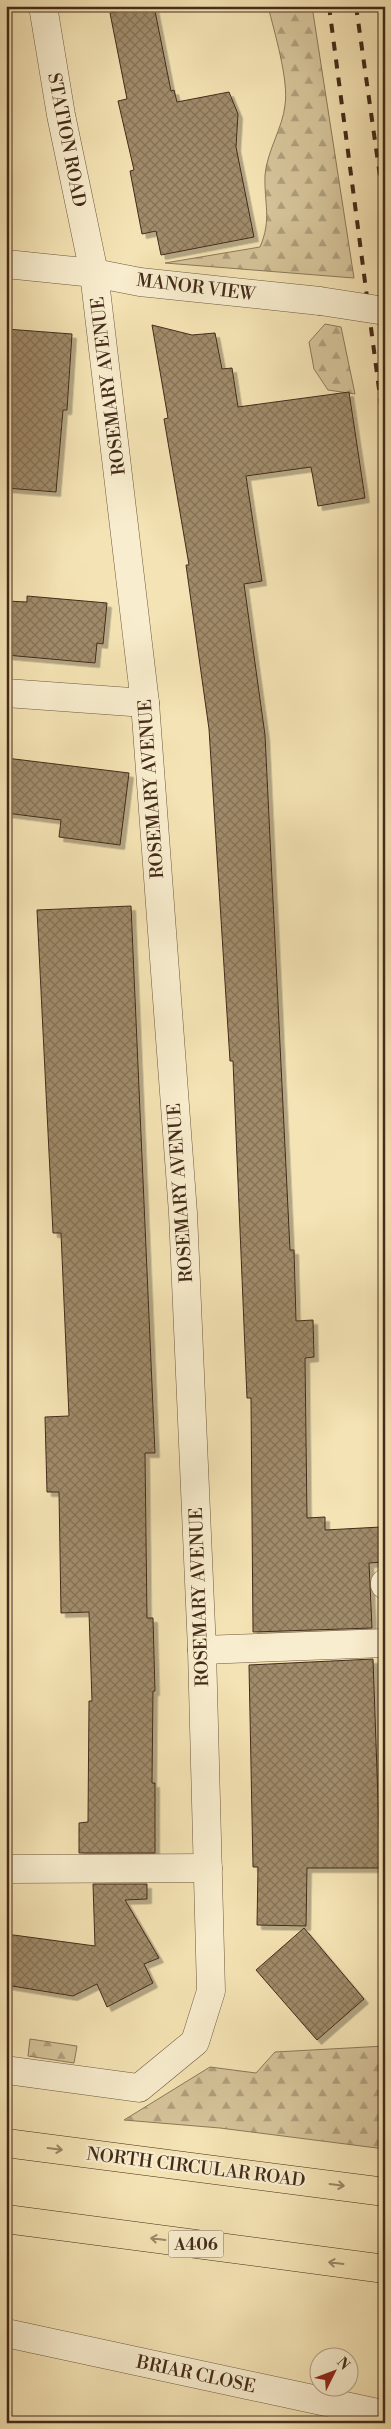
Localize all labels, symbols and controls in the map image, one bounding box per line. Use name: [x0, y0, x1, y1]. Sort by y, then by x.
street label: STATION ROAD: [42, 71, 91, 209]
street label: MANOR VIEW: [135, 269, 257, 306]
street label: ROSEMARY AVENUE: [86, 295, 131, 477]
street label: ROSEMARY AVENUE: [134, 699, 169, 879]
street label: ROSEMARY AVENUE: [163, 1103, 198, 1283]
street label: ROSEMARY AVENUE: [185, 1507, 214, 1687]
street label: NORTH CIRCULAR ROAD: [85, 2143, 307, 2192]
one-way arrow: [46, 2144, 62, 2154]
one-way arrow: [329, 2181, 345, 2191]
road number: A406: [168, 2230, 224, 2258]
one-way arrow: [150, 2234, 166, 2244]
one-way arrow: [329, 2257, 345, 2267]
north arrow: [308, 2346, 358, 2396]
street label: BRIAR CLOSE: [133, 2350, 258, 2398]
text: N: [333, 2354, 353, 2374]

